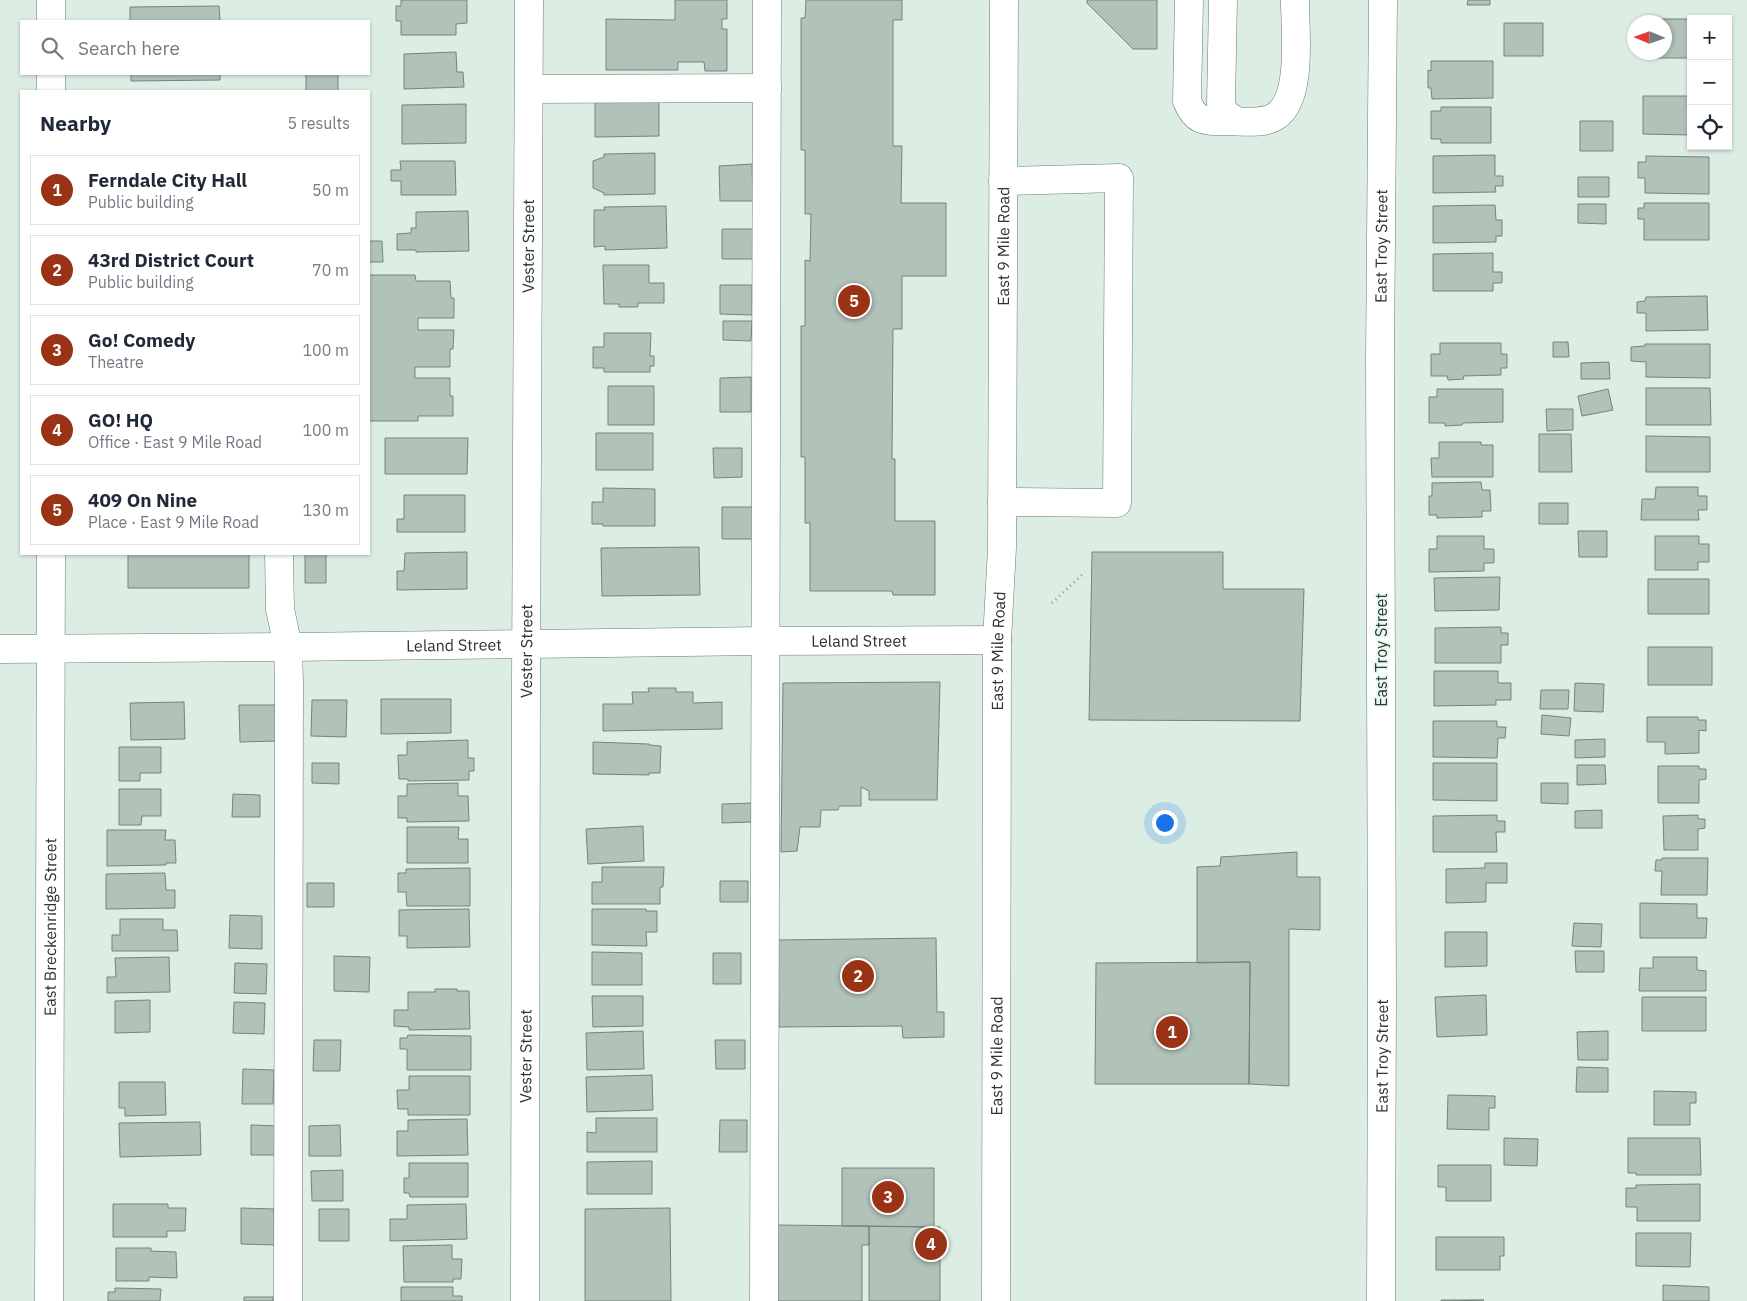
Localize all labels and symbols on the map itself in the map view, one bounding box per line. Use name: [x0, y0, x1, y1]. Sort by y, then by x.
north arrow: [1627, 15, 1672, 60]
street label: East 9 Mile Road: [993, 187, 1013, 306]
street label: East Troy Street: [1370, 189, 1391, 303]
street label: Vester Street: [518, 199, 538, 293]
pin: 5: [838, 282, 870, 320]
street label: East 9 Mile Road: [987, 591, 1010, 711]
street label: East Troy Street: [1371, 593, 1391, 707]
street label: Vester Street: [516, 604, 536, 698]
street label: Leland Street: [811, 630, 907, 651]
street label: Leland Street: [406, 634, 502, 656]
your location: [1152, 810, 1178, 836]
street label: East Breckenridge Street: [40, 838, 60, 1016]
pin: 2: [842, 957, 874, 995]
street label: East 9 Mile Road: [986, 996, 1006, 1116]
street label: East Troy Street: [1372, 999, 1392, 1113]
street label: Vester Street: [515, 1009, 535, 1103]
pin: 1: [1156, 1013, 1188, 1051]
pin: 3: [872, 1178, 904, 1216]
pin: 4: [915, 1225, 947, 1263]

